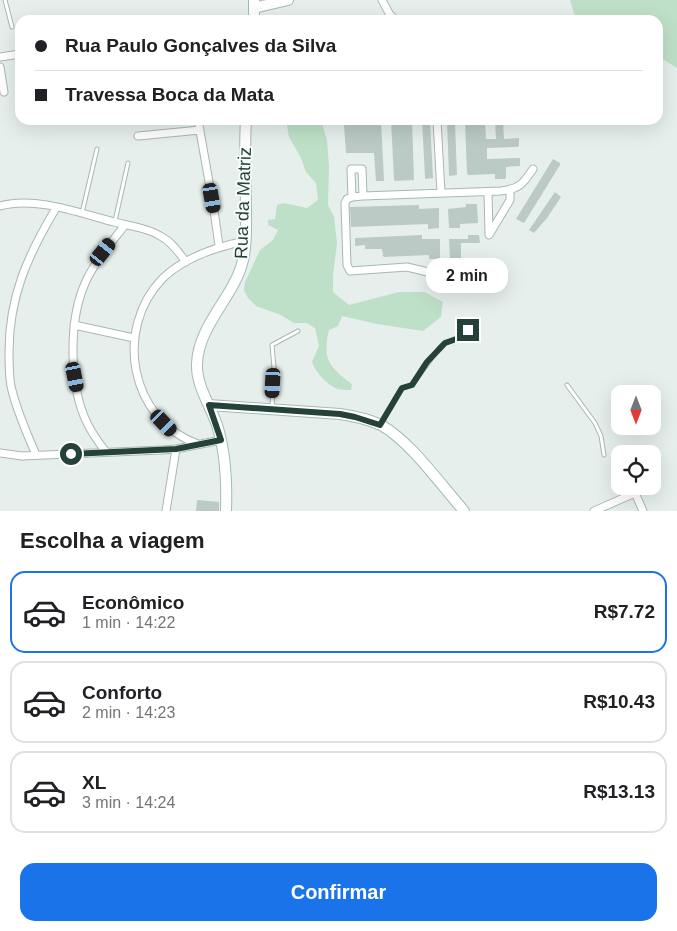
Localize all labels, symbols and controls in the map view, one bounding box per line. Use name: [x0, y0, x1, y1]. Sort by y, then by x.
text: Rua Paulo Gonçalves da Silva: [65, 35, 336, 56]
text: Travessa Boca da Mata: [65, 84, 274, 105]
street label: Rua da Matriz: [231, 147, 255, 259]
car: [202, 182, 221, 214]
car: [87, 236, 118, 268]
callout: 2 min: [427, 258, 509, 292]
text: 2 min: [446, 267, 488, 284]
route end: [457, 319, 479, 341]
car: [64, 361, 85, 393]
car: [264, 368, 281, 398]
north arrow: [611, 385, 661, 435]
map controls: [611, 385, 661, 495]
car: [148, 407, 179, 439]
route start: [60, 443, 82, 465]
button: locate: [611, 445, 661, 495]
text: Escolha a viagem: [20, 528, 205, 553]
icon: car: [22, 590, 67, 635]
text: Econômico: [82, 592, 184, 613]
text: R$7.72: [594, 601, 655, 622]
text: 1 min · 14:22: [82, 614, 175, 631]
icon: car: [22, 680, 67, 725]
text: Conforto: [82, 682, 162, 703]
text: R$10.43: [583, 691, 655, 712]
text: 2 min · 14:23: [82, 704, 175, 721]
icon: car: [22, 770, 67, 815]
text: XL: [82, 772, 106, 793]
text: R$13.13: [583, 781, 655, 802]
text: 3 min · 14:24: [82, 794, 175, 811]
button: Confirmar: [20, 863, 657, 921]

